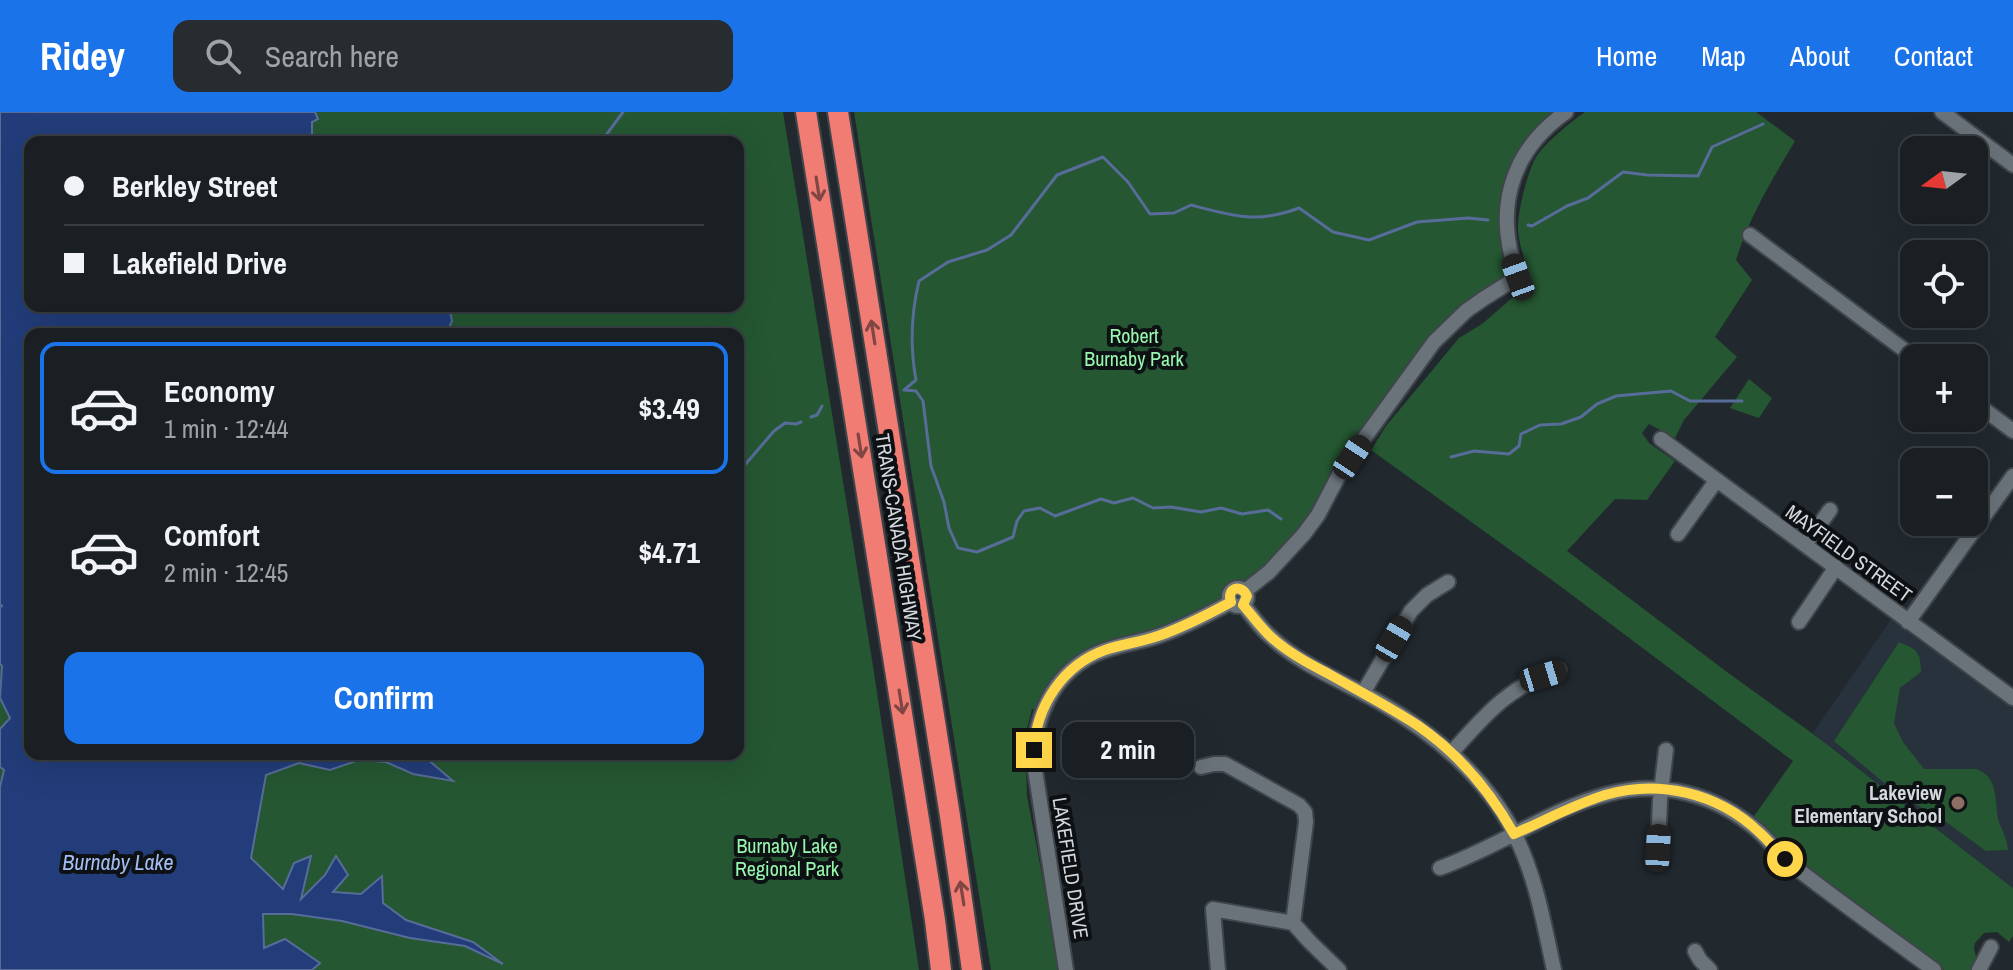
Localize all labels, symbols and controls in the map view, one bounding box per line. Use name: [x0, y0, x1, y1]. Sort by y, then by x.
search box: [173, 20, 733, 92]
text: Ridey: [40, 31, 125, 82]
icon: search: [201, 34, 245, 78]
text: Search here: [265, 36, 399, 76]
text: Home: [1596, 37, 1657, 75]
text: Map: [1701, 37, 1746, 75]
text: About: [1790, 37, 1850, 75]
text: Contact: [1894, 37, 1973, 75]
north arrow: [1900, 136, 1988, 224]
map controls: [1900, 136, 1988, 536]
text: Berkley Street: [112, 166, 277, 206]
one-way arrow: [812, 176, 827, 201]
button: locate: [1900, 240, 1988, 328]
text: Lakefield Drive: [112, 243, 287, 283]
car: [1499, 250, 1537, 304]
one-way arrow: [865, 320, 880, 345]
park label: Robert Burnaby Park: [1084, 322, 1184, 372]
button: +: [1900, 344, 1988, 432]
text: Economy: [164, 371, 275, 411]
icon: car: [68, 372, 140, 444]
text: $3.49: [638, 388, 700, 428]
text: 1 min · 12:44: [164, 411, 288, 446]
car: [1329, 430, 1375, 484]
street label: TRANS-CANADA HIGHWAY: [869, 431, 929, 643]
one-way arrow: [853, 433, 868, 458]
button: −: [1900, 448, 1988, 536]
street label: MAYFIELD STREET: [1780, 498, 1918, 608]
text: Comfort: [164, 515, 260, 555]
icon: car: [68, 516, 140, 588]
text: $4.71: [638, 532, 700, 572]
text: 2 min · 12:45: [164, 555, 288, 590]
car: [1372, 612, 1416, 666]
button: Confirm: [64, 652, 704, 744]
car: [1517, 658, 1569, 694]
one-way arrow: [894, 689, 909, 715]
callout: 2 min: [1062, 722, 1194, 778]
route end: [1016, 732, 1052, 768]
text: 2 min: [1100, 732, 1156, 767]
place label: Lakeview Elementary School: [1794, 779, 1942, 829]
marker: Lakeview Elementary School: [1949, 794, 1967, 812]
street label: LAKEFIELD DRIVE: [1046, 795, 1096, 941]
car: [1645, 823, 1671, 873]
park label: Burnaby Lake Regional Park: [735, 832, 840, 882]
route start: [1767, 841, 1803, 877]
water label: Burnaby Lake: [62, 847, 174, 877]
one-way arrow: [954, 881, 969, 906]

